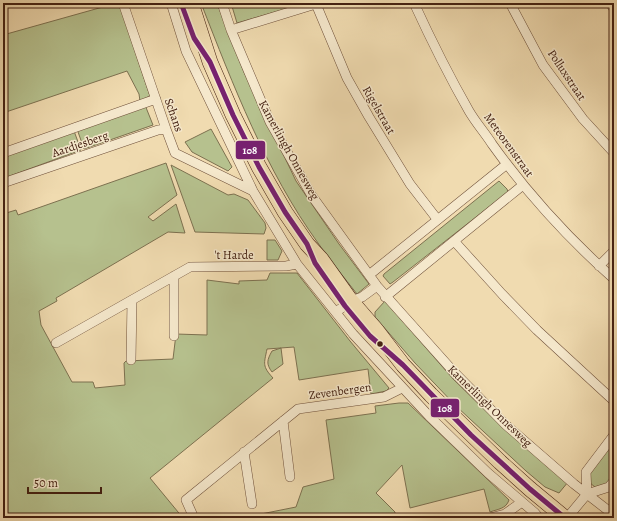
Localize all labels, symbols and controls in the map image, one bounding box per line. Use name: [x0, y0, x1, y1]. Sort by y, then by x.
street label: Polluxstraat: [544, 46, 590, 104]
street label: Rigelstraat: [359, 83, 399, 137]
street label: Schans: [161, 96, 187, 134]
street label: Kamerlingh Onnesweg: [255, 97, 323, 203]
street label: Meteorenstraat: [480, 110, 538, 180]
street label: Aardjesberg: [49, 127, 110, 161]
line badge: 108: [235, 140, 266, 160]
text: 108: [243, 143, 257, 158]
street label: 't Harde: [214, 247, 254, 263]
unlabelled marker: [375, 339, 385, 349]
street label: Kamerlingh Onnesweg: [444, 361, 536, 451]
street label: Zevenbergen: [308, 379, 373, 403]
line badge: 108: [430, 398, 460, 418]
text: 108: [438, 401, 452, 416]
scale bar: [28, 469, 101, 495]
text: 50 m: [34, 475, 58, 491]

